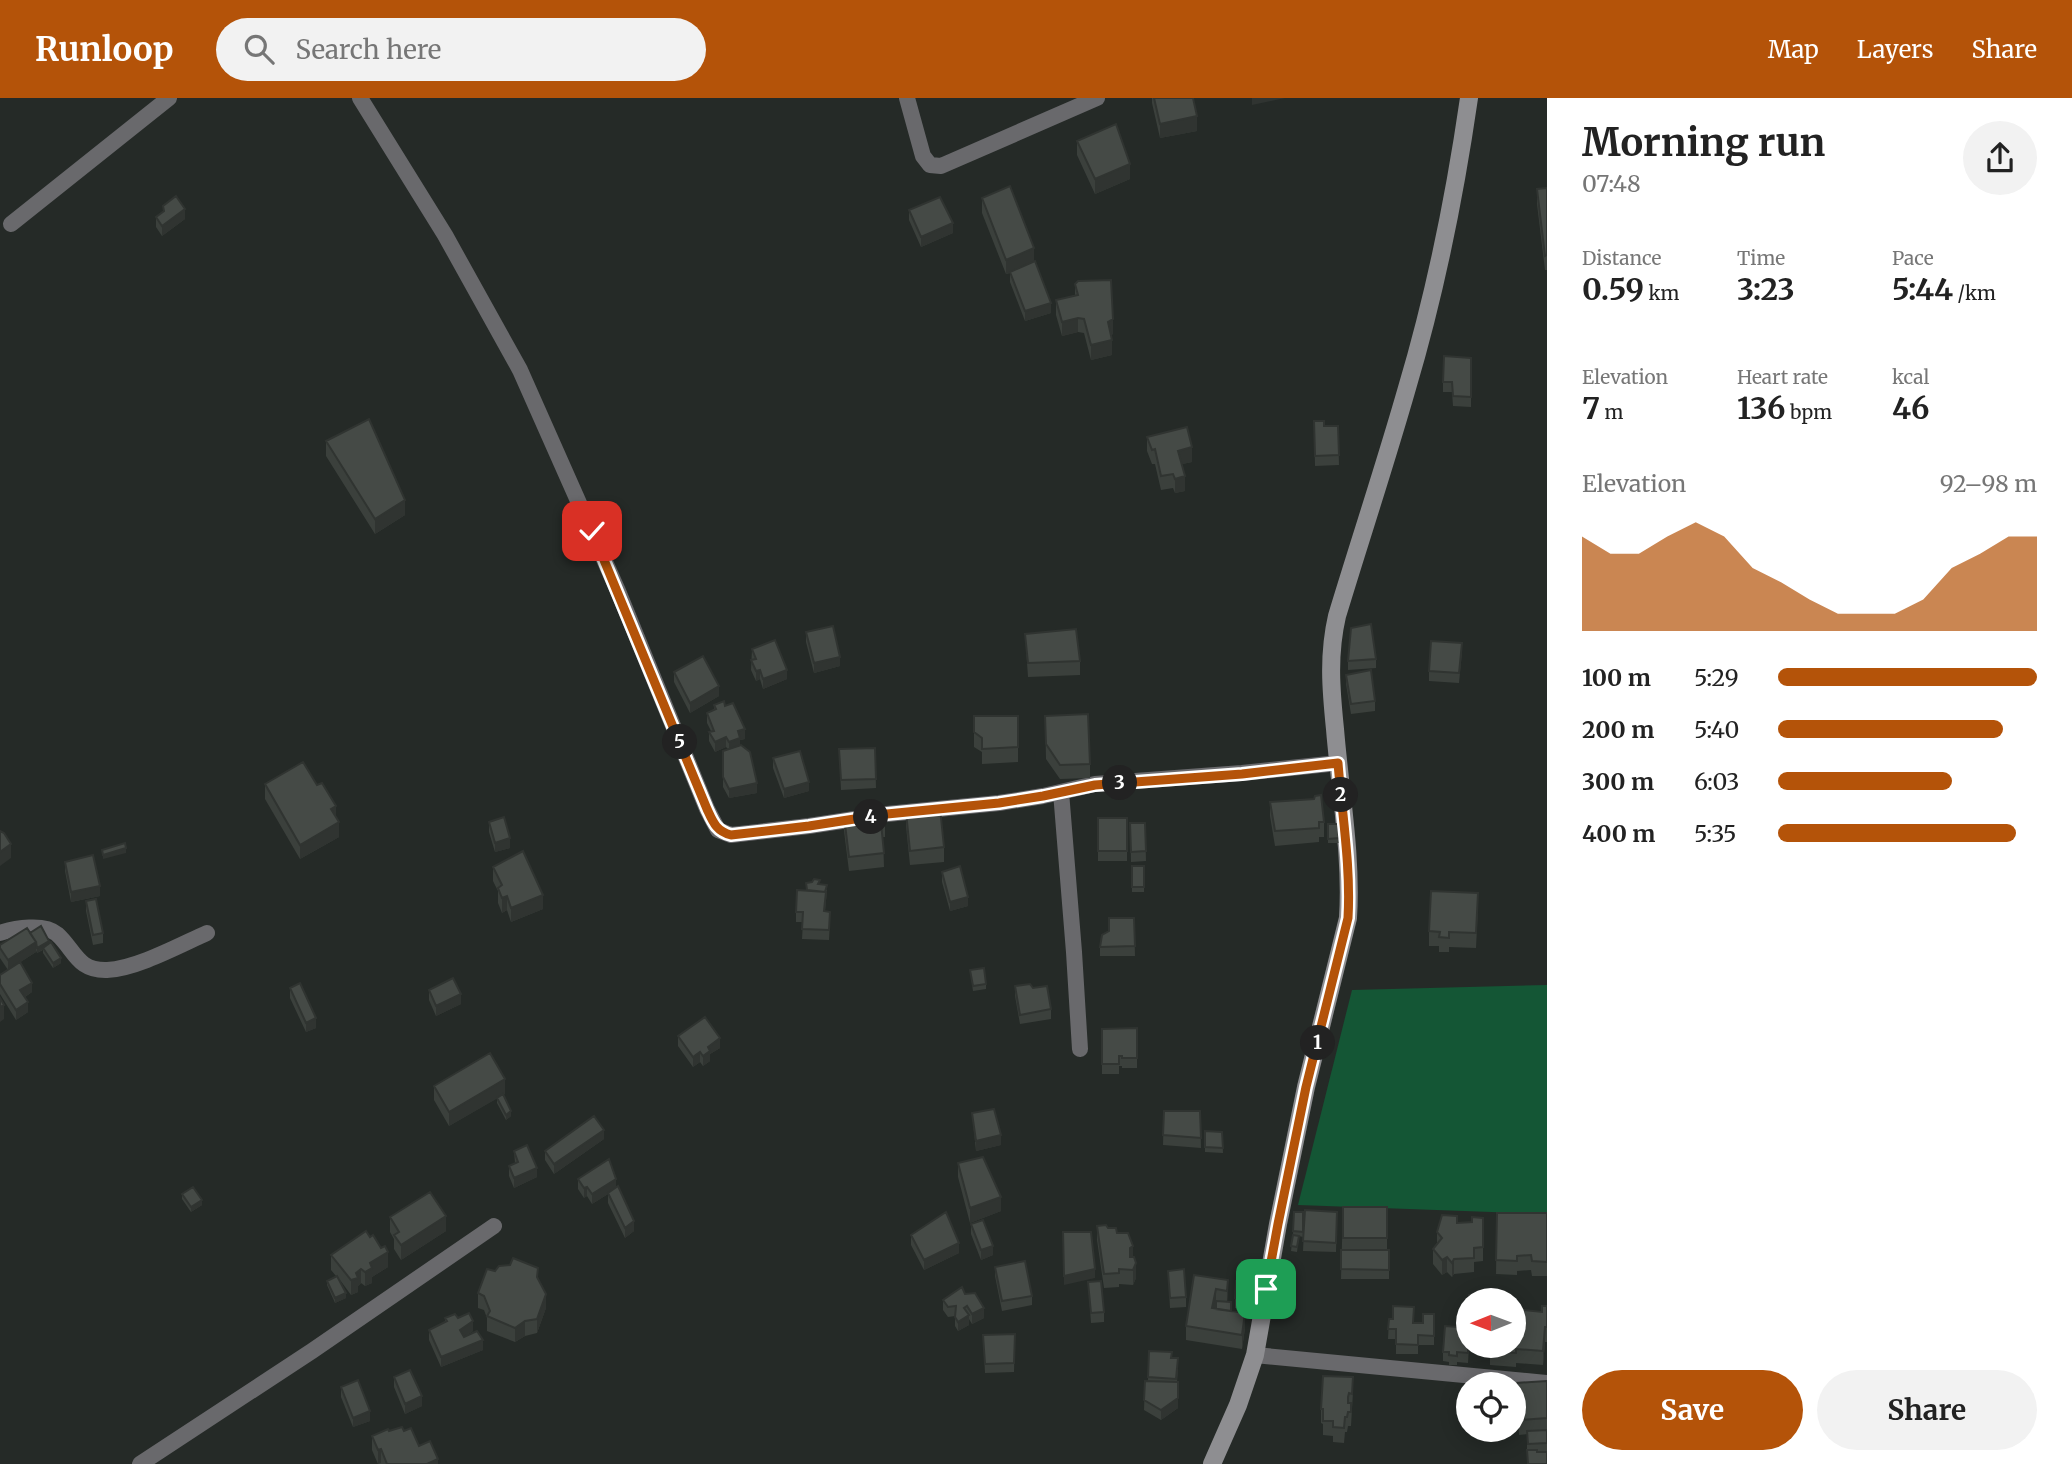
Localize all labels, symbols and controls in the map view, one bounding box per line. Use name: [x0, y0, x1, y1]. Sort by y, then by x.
search box: [216, 18, 706, 81]
text: Runloop: [35, 29, 174, 70]
icon: search: [240, 30, 278, 68]
text: Search here: [296, 33, 441, 66]
text: Map: [1768, 34, 1819, 65]
text: Layers: [1857, 34, 1933, 65]
text: Share: [1971, 34, 2037, 65]
text: Morning run: [1582, 119, 1825, 166]
button: share: [1963, 121, 2037, 195]
text: 07:48: [1582, 169, 1641, 198]
text: Distance: [1582, 246, 1661, 270]
text: Time: [1737, 246, 1785, 270]
text: Pace: [1892, 246, 1934, 270]
text: 0.59: [1582, 270, 1644, 308]
text: 3:23: [1737, 270, 1795, 308]
text: 5:44: [1892, 270, 1953, 308]
text: km: [1644, 281, 1679, 305]
text: /km: [1953, 281, 1996, 305]
text: Elevation: [1582, 365, 1668, 389]
text: Heart rate: [1737, 365, 1828, 389]
text: kcal: [1892, 365, 1929, 389]
text: 7: [1582, 389, 1600, 427]
text: 136: [1737, 389, 1786, 427]
text: 46: [1892, 389, 1929, 427]
text: m: [1600, 400, 1623, 424]
text: bpm: [1786, 400, 1832, 424]
text: Elevation: [1582, 469, 1686, 498]
text: 92–98 m: [1940, 469, 2037, 498]
pin: [562, 501, 622, 561]
icon: check: [573, 512, 611, 550]
text: 100 m: [1582, 663, 1651, 692]
text: 5:29: [1694, 663, 1739, 692]
text: 200 m: [1582, 715, 1654, 744]
text: 5:40: [1694, 715, 1739, 744]
pin: 5: [662, 724, 698, 760]
text: 5: [674, 729, 685, 753]
pin: 3: [1102, 766, 1138, 800]
text: 300 m: [1582, 767, 1654, 796]
text: 6:03: [1694, 767, 1739, 796]
text: 3: [1114, 770, 1125, 794]
pin: 2: [1324, 778, 1358, 812]
text: 2: [1335, 782, 1346, 806]
pin: 4: [854, 800, 888, 834]
text: 4: [864, 804, 877, 828]
text: 400 m: [1582, 819, 1656, 848]
text: 5:35: [1694, 819, 1736, 848]
pin: 1: [1300, 1026, 1336, 1060]
text: 1: [1313, 1030, 1322, 1054]
pin: [1236, 1259, 1296, 1319]
icon: arrive: [1247, 1270, 1285, 1308]
north arrow: [1456, 1288, 1526, 1358]
map controls: [1456, 1288, 1526, 1442]
button: Save: [1582, 1370, 1803, 1450]
button: Share: [1817, 1370, 2037, 1450]
button: locate: [1456, 1372, 1526, 1442]

